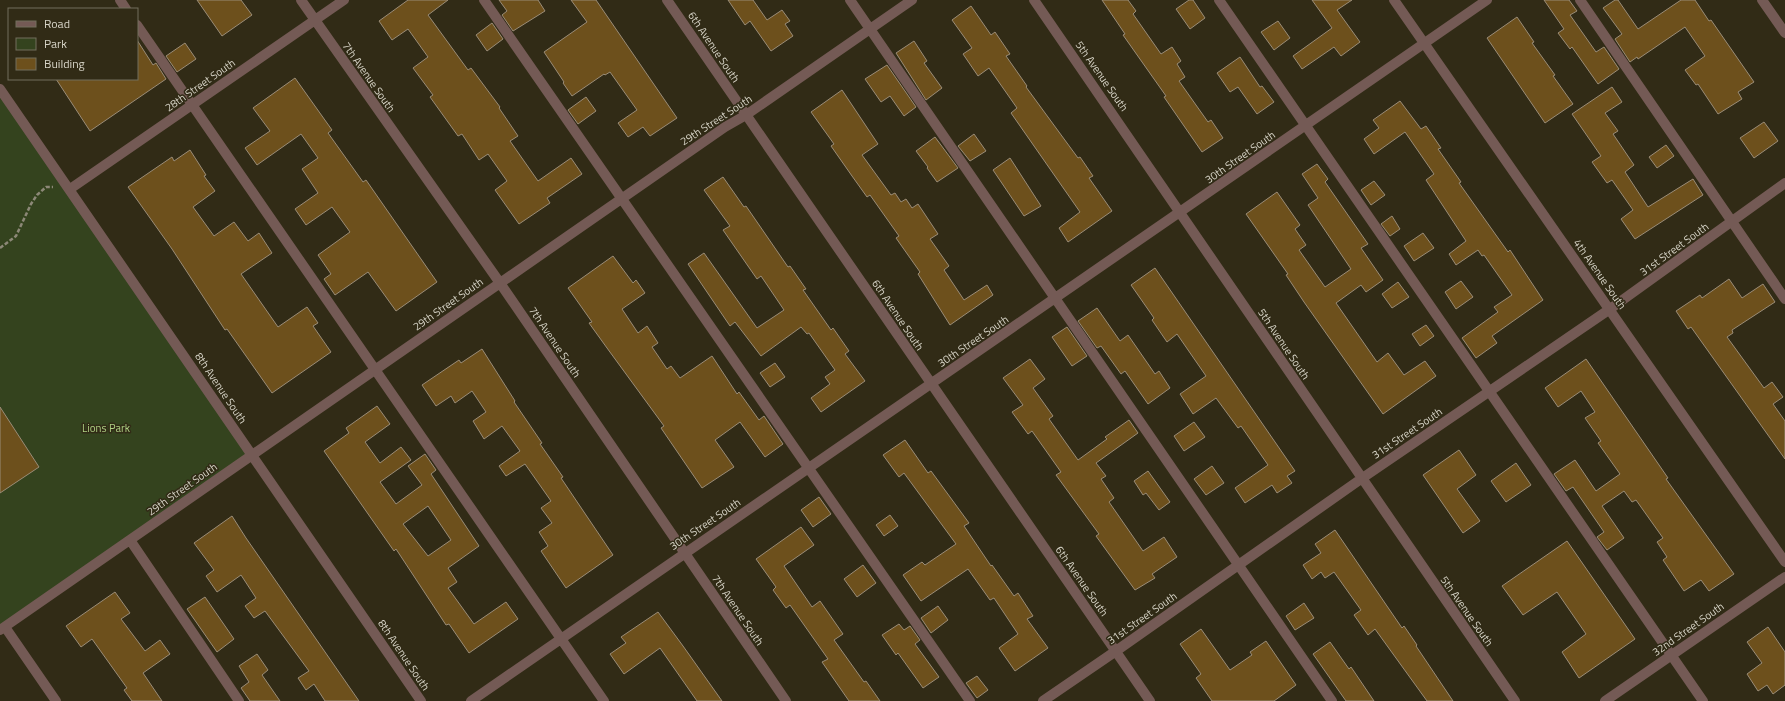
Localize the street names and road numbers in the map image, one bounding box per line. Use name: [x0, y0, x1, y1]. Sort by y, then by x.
street label: 6th Avenue South: [684, 8, 744, 86]
street label: 5th Avenue South: [1072, 38, 1132, 114]
street label: 7th Avenue South: [339, 39, 399, 115]
street label: 28th Street South: [162, 55, 239, 115]
street label: 29th Street South: [677, 91, 755, 149]
street label: 30th Street South: [1202, 127, 1279, 187]
street label: 31st Street South: [1636, 218, 1712, 280]
street label: 4th Avenue South: [1570, 236, 1630, 312]
street label: 29th Street South: [410, 274, 487, 334]
street label: 6th Avenue South: [868, 276, 928, 354]
street label: 7th Avenue South: [525, 303, 585, 381]
street label: 5th Avenue South: [1254, 305, 1314, 383]
street label: 30th Street South: [934, 311, 1012, 371]
street label: 8th Avenue South: [191, 349, 251, 427]
street label: 31st Street South: [1369, 403, 1445, 463]
street label: 29th Street South: [144, 459, 221, 519]
street label: 30th Street South: [666, 494, 744, 554]
street label: 6th Avenue South: [1052, 543, 1112, 619]
street label: 7th Avenue South: [708, 571, 768, 649]
street label: 5th Avenue South: [1437, 573, 1497, 649]
street label: 31st Street South: [1104, 588, 1180, 648]
street label: 32nd Street South: [1649, 598, 1727, 660]
street label: 8th Avenue South: [374, 616, 434, 694]

